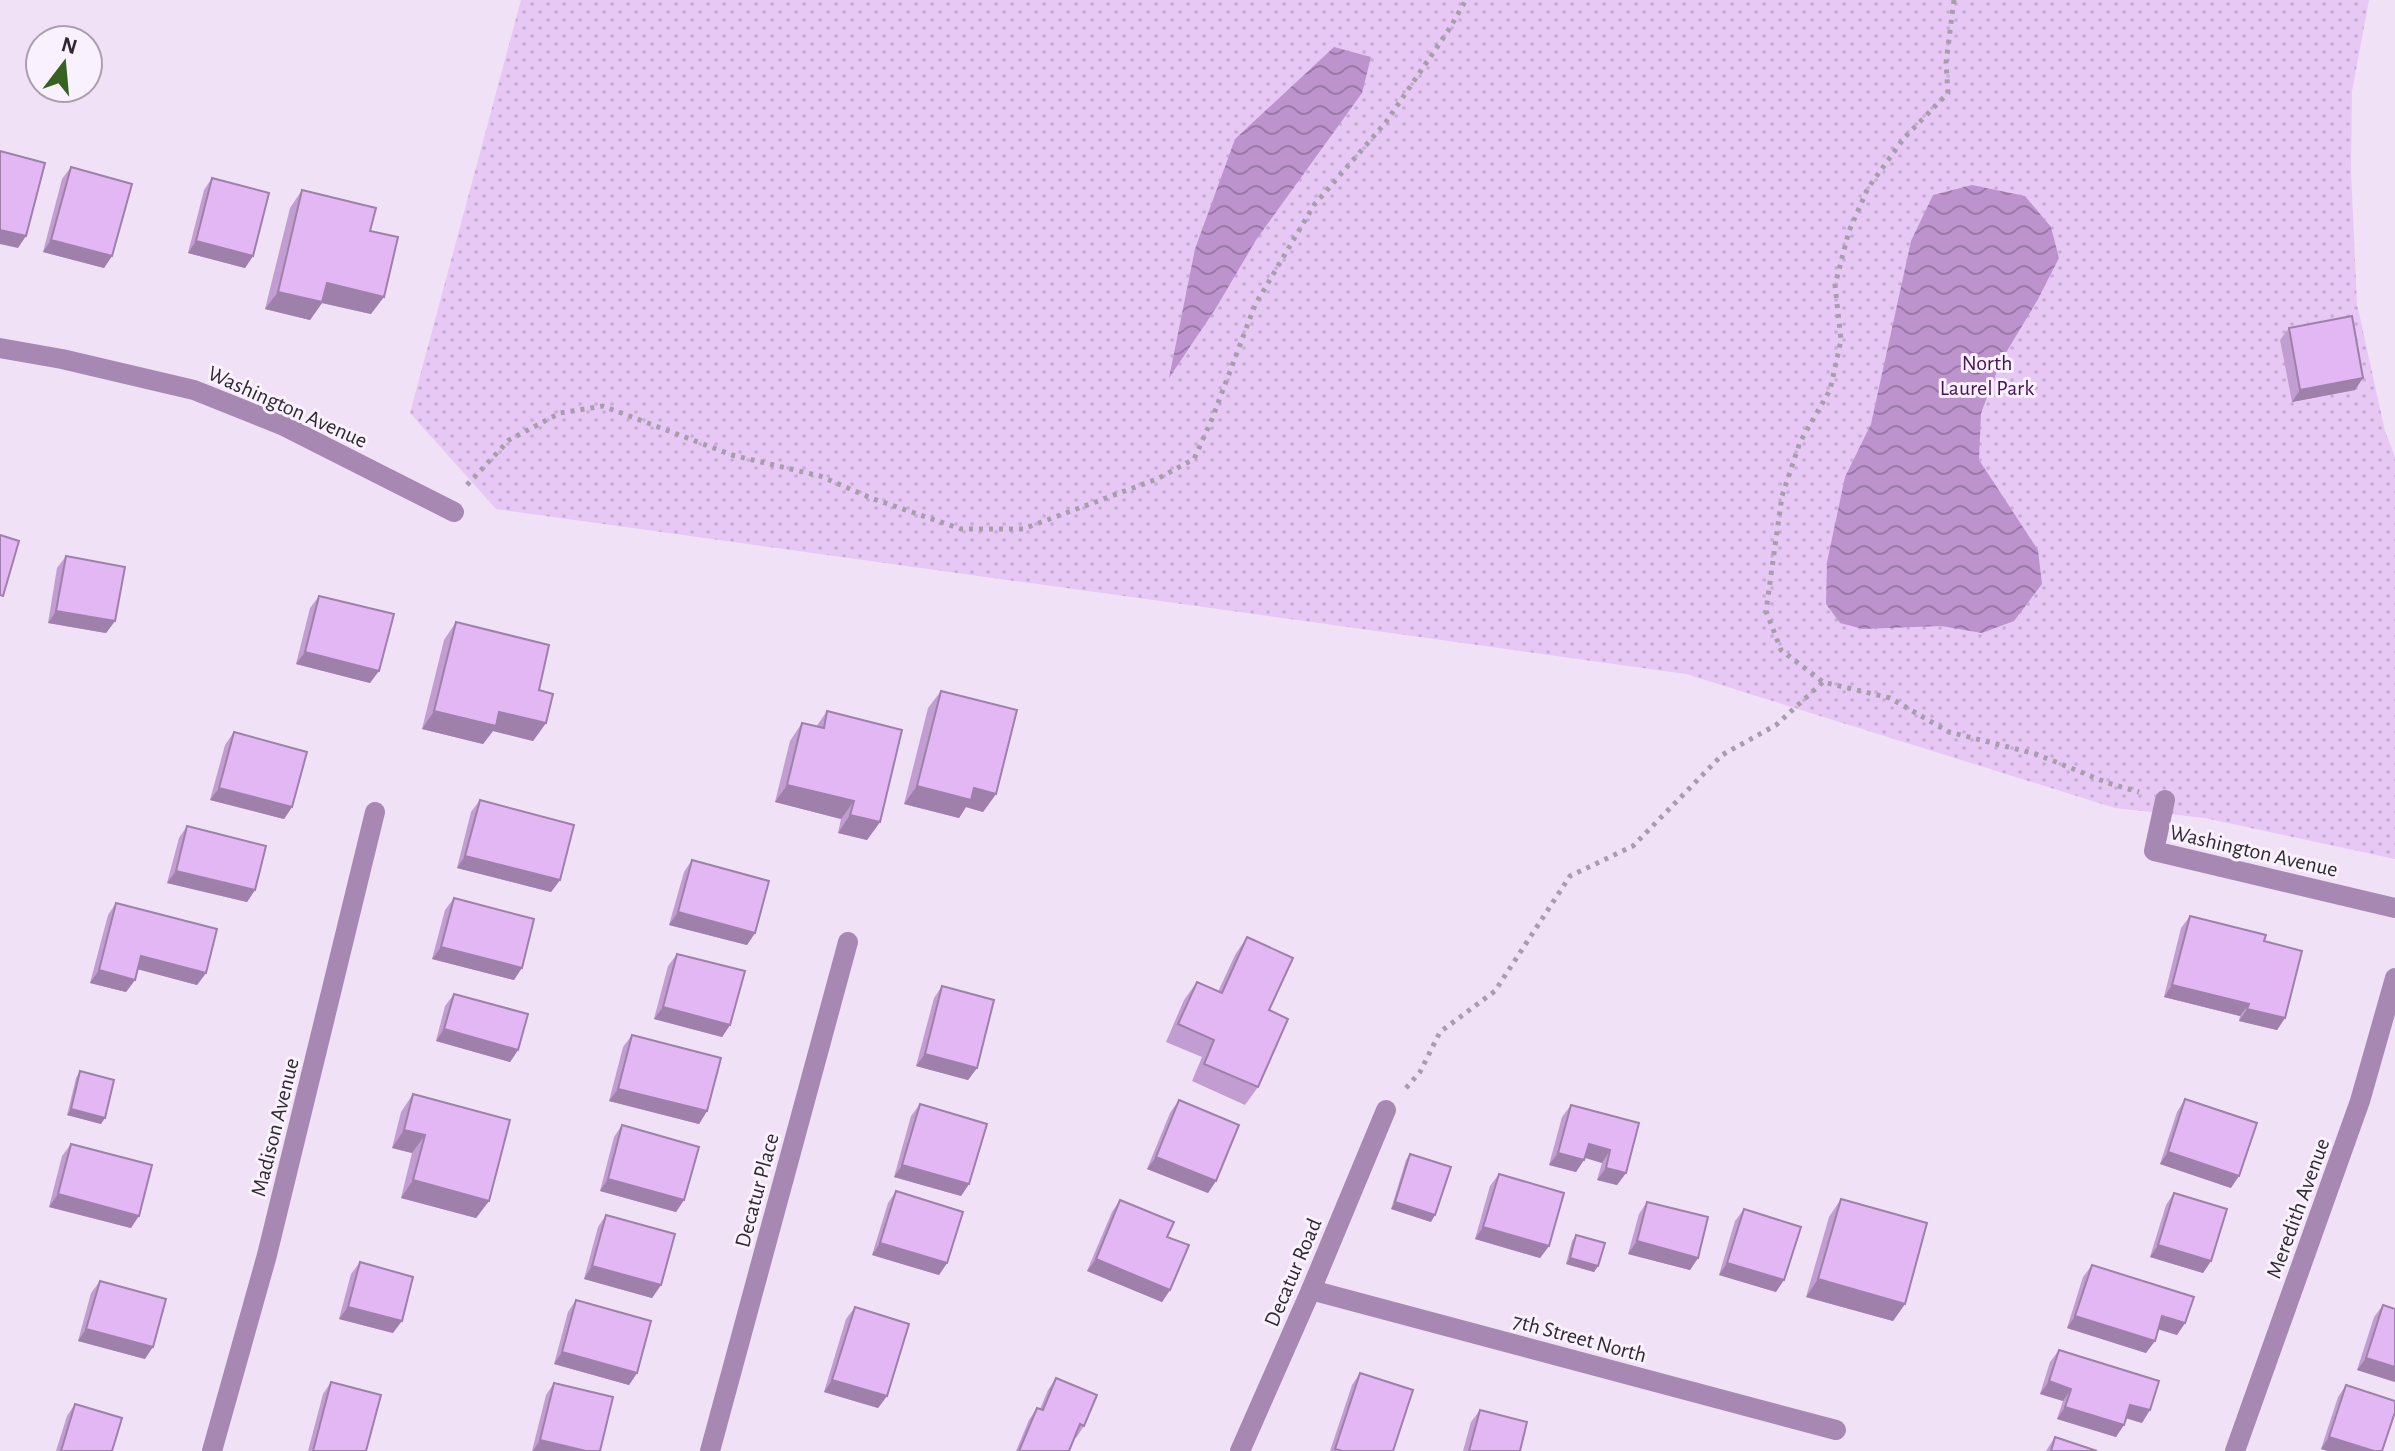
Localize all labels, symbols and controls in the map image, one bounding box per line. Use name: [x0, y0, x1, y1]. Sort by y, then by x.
north arrow: [24, 24, 104, 104]
text: N: [59, 33, 80, 58]
park label: North Laurel Park: [1940, 352, 2034, 399]
street label: Washington Avenue: [205, 362, 371, 452]
street label: Washington Avenue: [2168, 821, 2340, 881]
street label: Madison Avenue: [247, 1056, 303, 1199]
street label: Decatur Place: [731, 1131, 783, 1250]
street label: Meredith Avenue: [2262, 1135, 2333, 1281]
street label: Decatur Road: [1260, 1215, 1326, 1330]
street label: 7th Street North: [1511, 1310, 1649, 1366]

